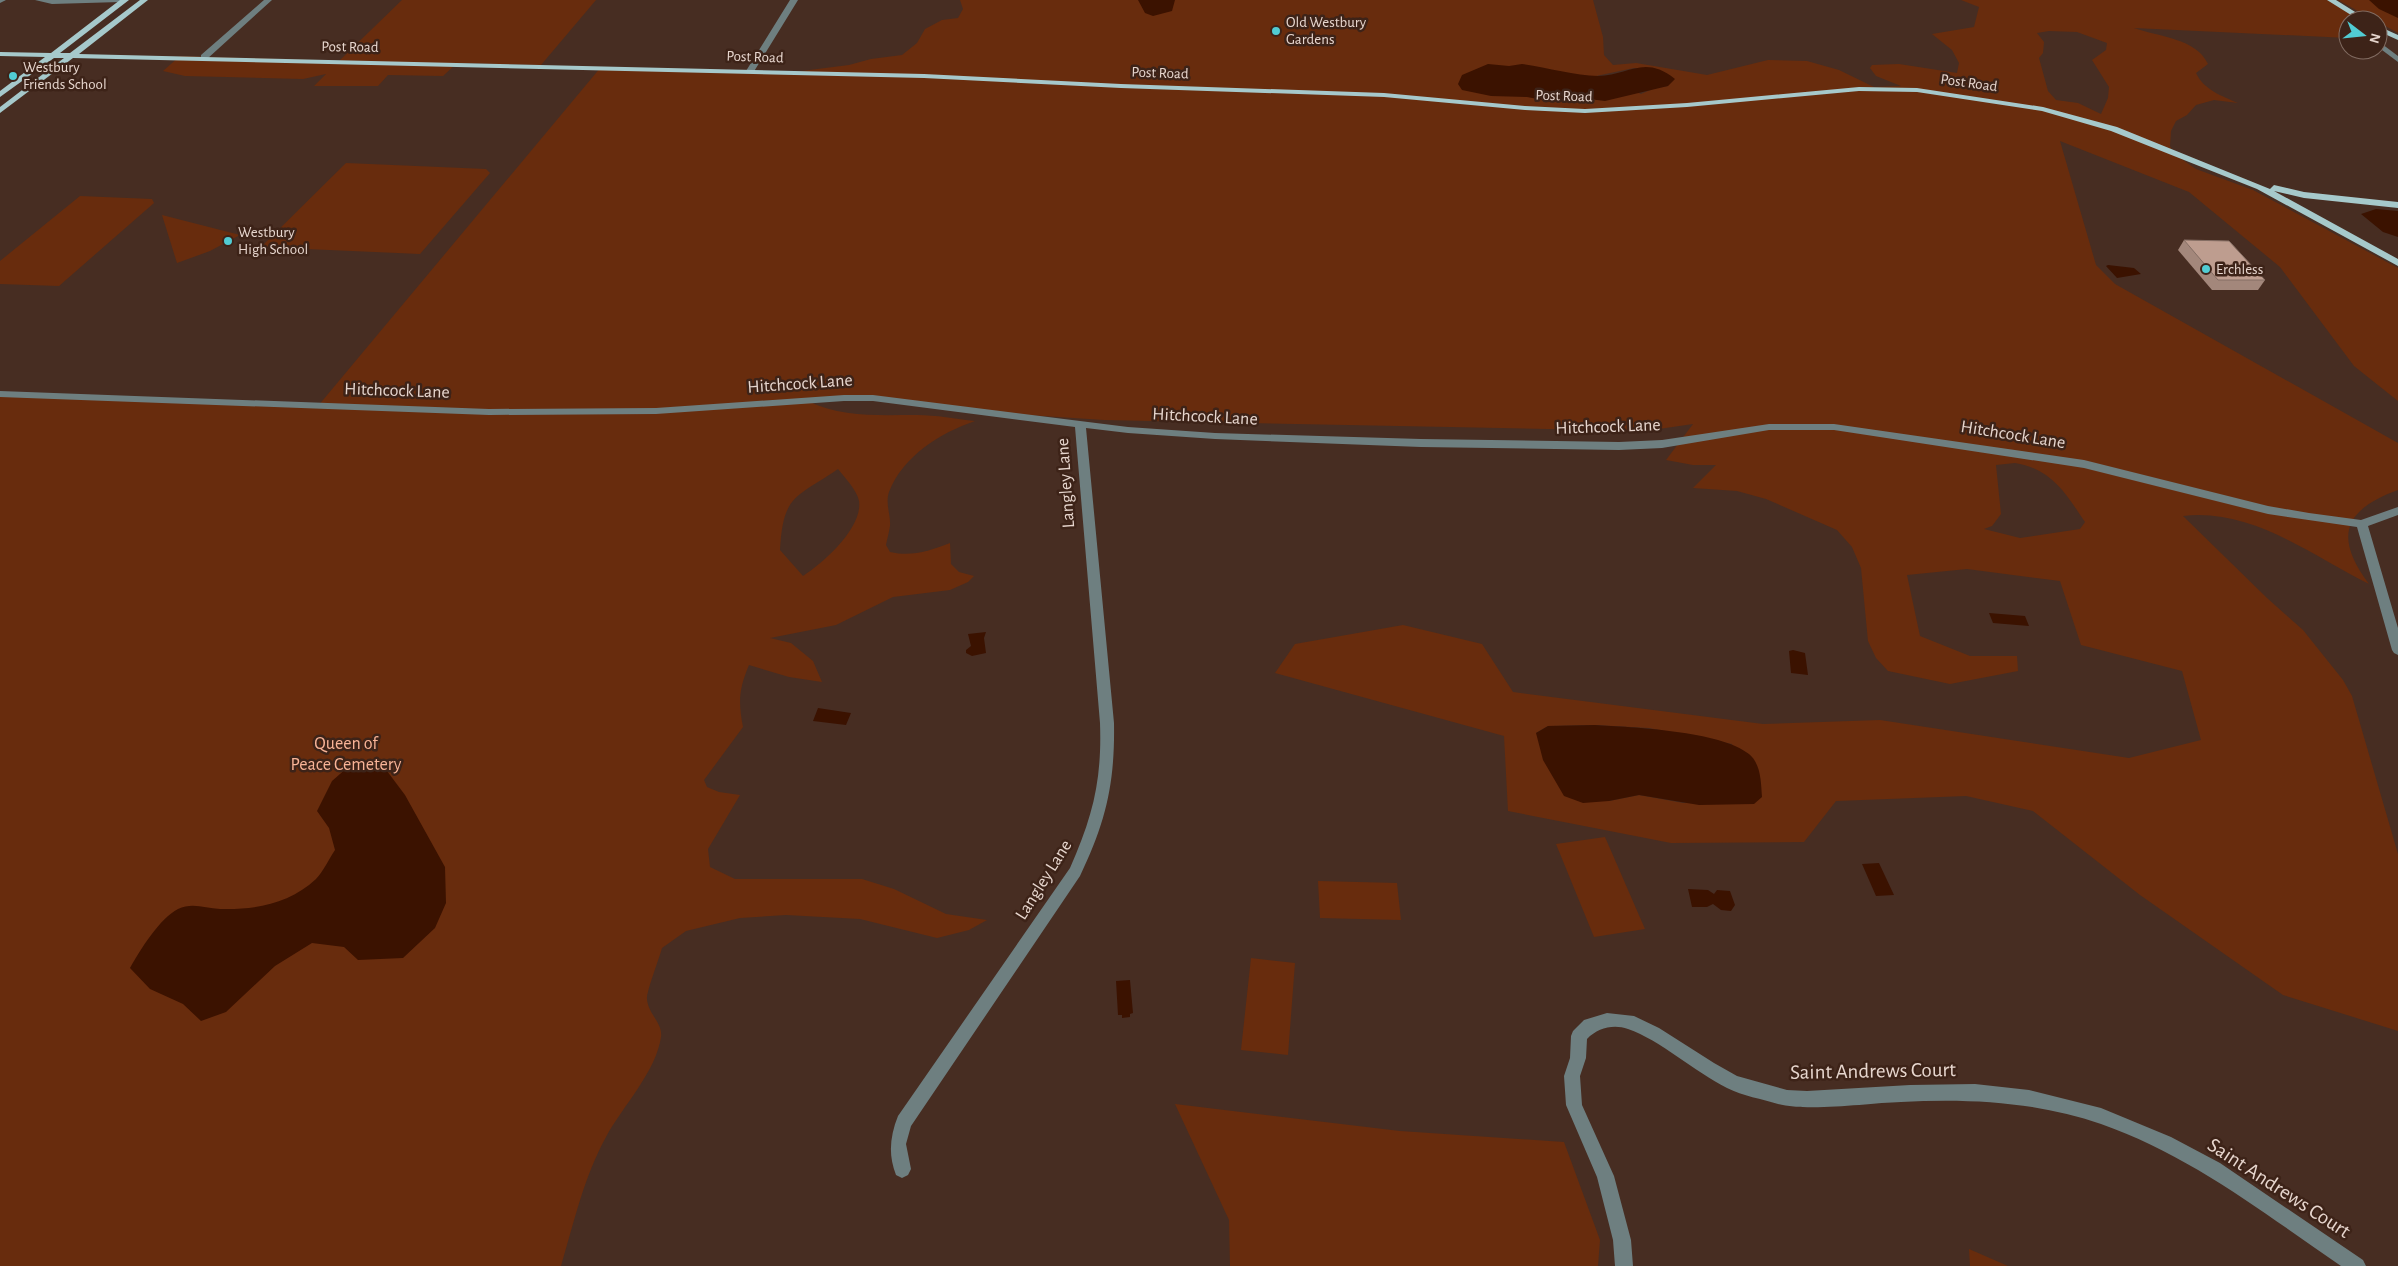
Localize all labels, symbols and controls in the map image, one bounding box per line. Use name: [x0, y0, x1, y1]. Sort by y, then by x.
north arrow: [2338, 10, 2388, 60]
place label: Old Westbury Gardens: [1286, 15, 1367, 47]
marker: Old Westbury Gardens: [1270, 25, 1282, 37]
text: N: [2366, 32, 2383, 45]
street label: Post Road: [321, 39, 379, 55]
street label: Post Road: [726, 49, 784, 66]
place label: Westbury Friends School: [23, 60, 107, 92]
street label: Post Road: [1131, 65, 1189, 82]
marker: Westbury Friends School: [7, 70, 19, 82]
street label: Post Road: [1940, 72, 1999, 94]
street label: Post Road: [1535, 88, 1593, 105]
place label: Westbury High School: [238, 225, 308, 257]
marker: Westbury High School: [222, 235, 234, 247]
place label: Erchless: [2216, 262, 2263, 277]
marker: Erchless: [2200, 263, 2212, 275]
street label: Hitchcock Lane: [747, 371, 853, 397]
street label: Hitchcock Lane: [344, 380, 450, 402]
street label: Hitchcock Lane: [1152, 405, 1258, 429]
street label: Hitchcock Lane: [1555, 416, 1661, 438]
street label: Hitchcock Lane: [1959, 418, 2067, 452]
street label: Langley Lane: [1054, 437, 1078, 529]
park label: Queen of Peace Cemetery: [291, 735, 402, 774]
street label: Langley Lane: [1012, 837, 1076, 923]
street label: Saint Andrews Court: [1790, 1059, 1956, 1083]
street label: Saint Andrews Court: [2204, 1134, 2354, 1242]

